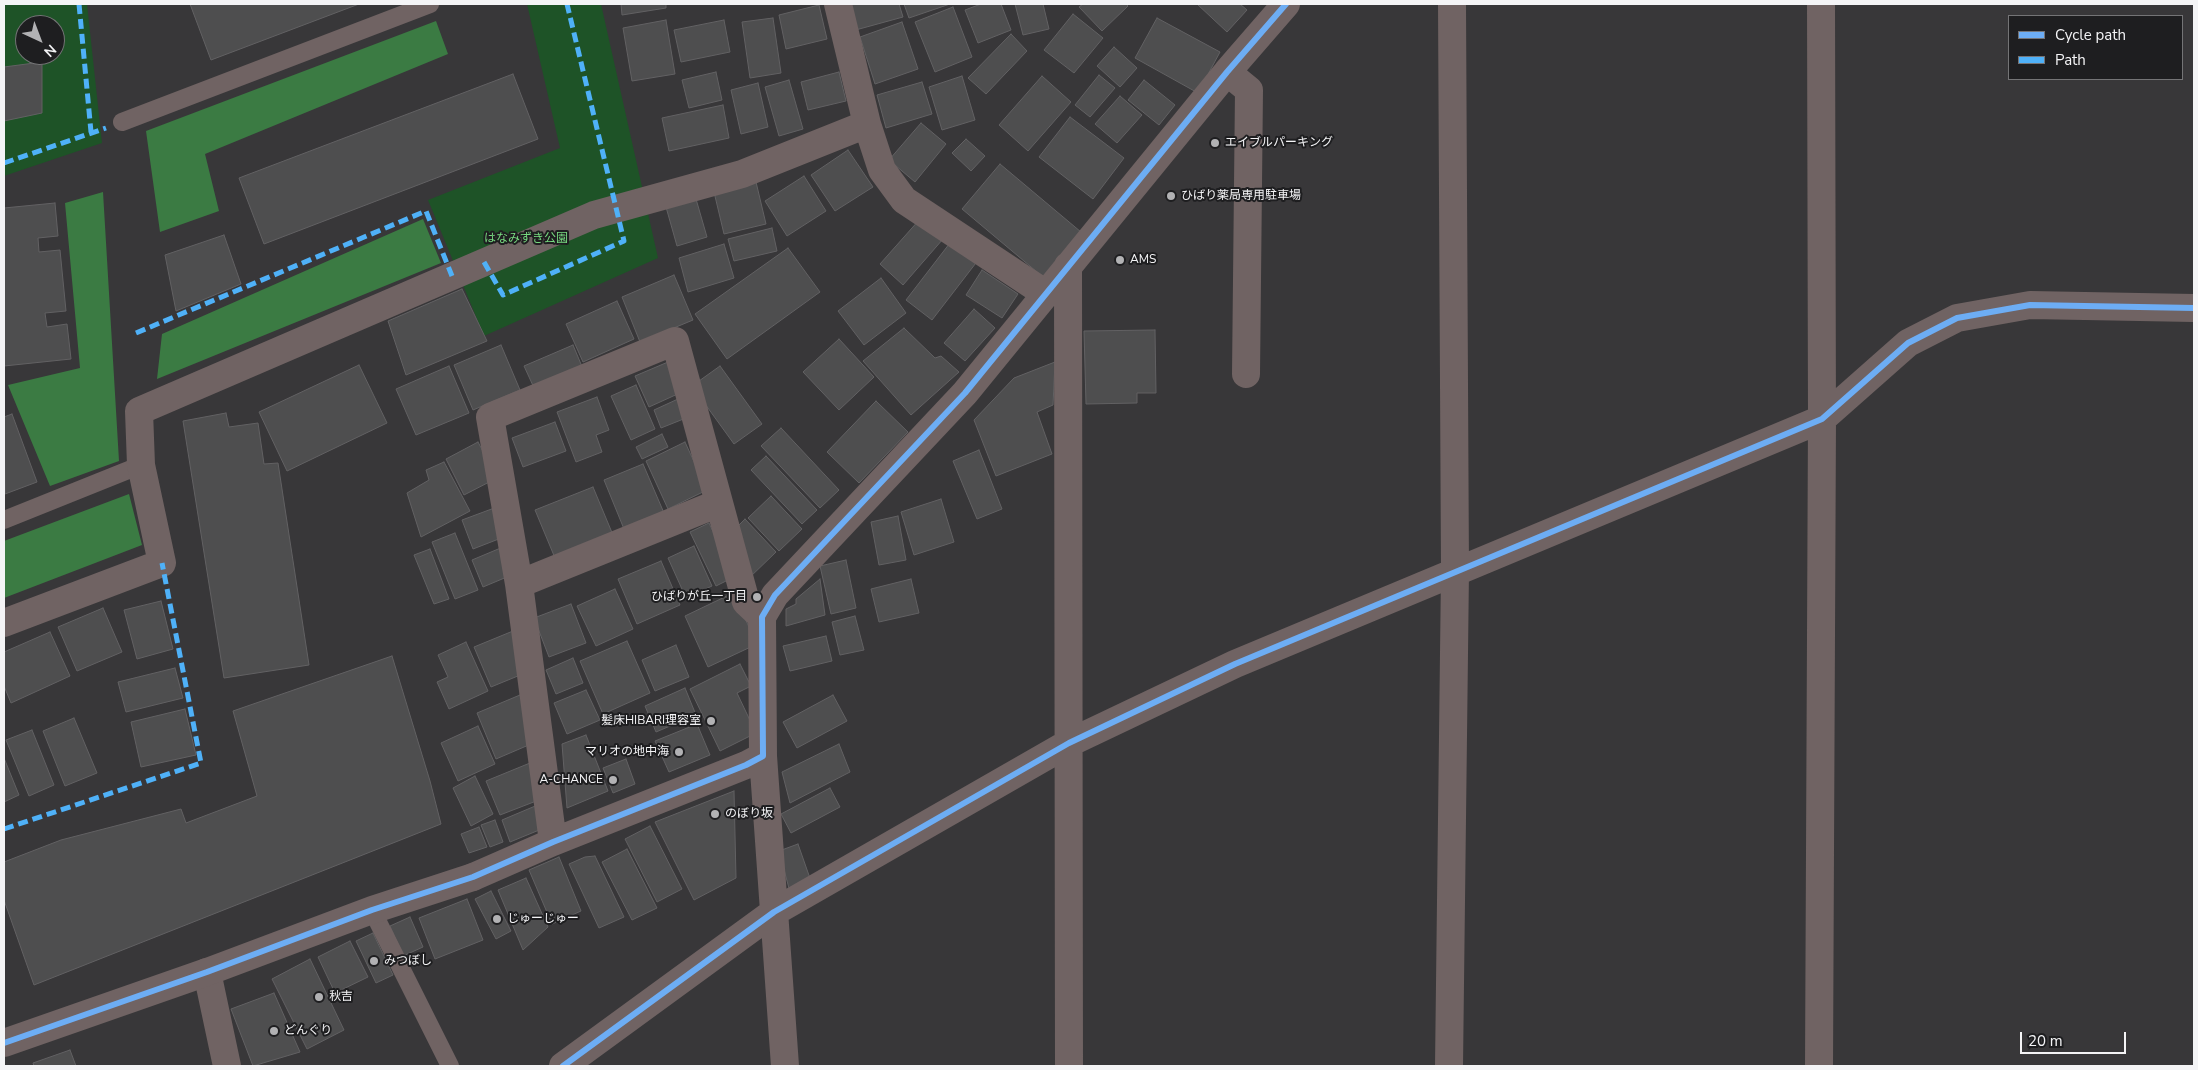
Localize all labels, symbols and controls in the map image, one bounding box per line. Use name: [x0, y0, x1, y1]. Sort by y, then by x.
north arrow: [15, 15, 65, 65]
legend: [2008, 15, 2183, 80]
text: Cycle path: [2055, 25, 2126, 45]
text: N: [40, 40, 60, 61]
text: Path: [2055, 50, 2086, 70]
place label: エイブルパーキング: [1225, 136, 1333, 150]
marker: エイブルパーキング: [1209, 137, 1221, 149]
place label: ひばり薬局専用駐車場: [1181, 189, 1301, 203]
marker: ひばり薬局専用駐車場: [1165, 190, 1177, 202]
park label: はなみずき公園: [484, 232, 568, 246]
place label: AMS: [1130, 253, 1156, 267]
marker: AMS: [1114, 254, 1126, 266]
place label: ひばりが丘一丁目: [651, 590, 747, 604]
marker: ひばりが丘一丁目: [751, 591, 763, 603]
place label: 髪床HIBARI理容室: [601, 714, 701, 728]
marker: 髪床HIBARI理容室: [705, 715, 717, 727]
place label: マリオの地中海: [585, 745, 669, 759]
marker: マリオの地中海: [673, 746, 685, 758]
place label: A-CHANCE: [539, 773, 603, 787]
marker: A-CHANCE: [607, 774, 619, 786]
place label: のぼり坂: [725, 807, 773, 821]
marker: のぼり坂: [709, 808, 721, 820]
place label: じゅーじゅー: [507, 912, 579, 926]
marker: じゅーじゅー: [491, 913, 503, 925]
place label: みつぼし: [384, 954, 432, 968]
marker: みつぼし: [368, 955, 380, 967]
place label: 秋吉: [329, 990, 353, 1004]
marker: 秋吉: [313, 991, 325, 1003]
scale bar: [2023, 1022, 2129, 1054]
place label: どんぐり: [284, 1024, 332, 1038]
marker: どんぐり: [268, 1025, 280, 1037]
text: 20 m: [2028, 1031, 2063, 1051]

